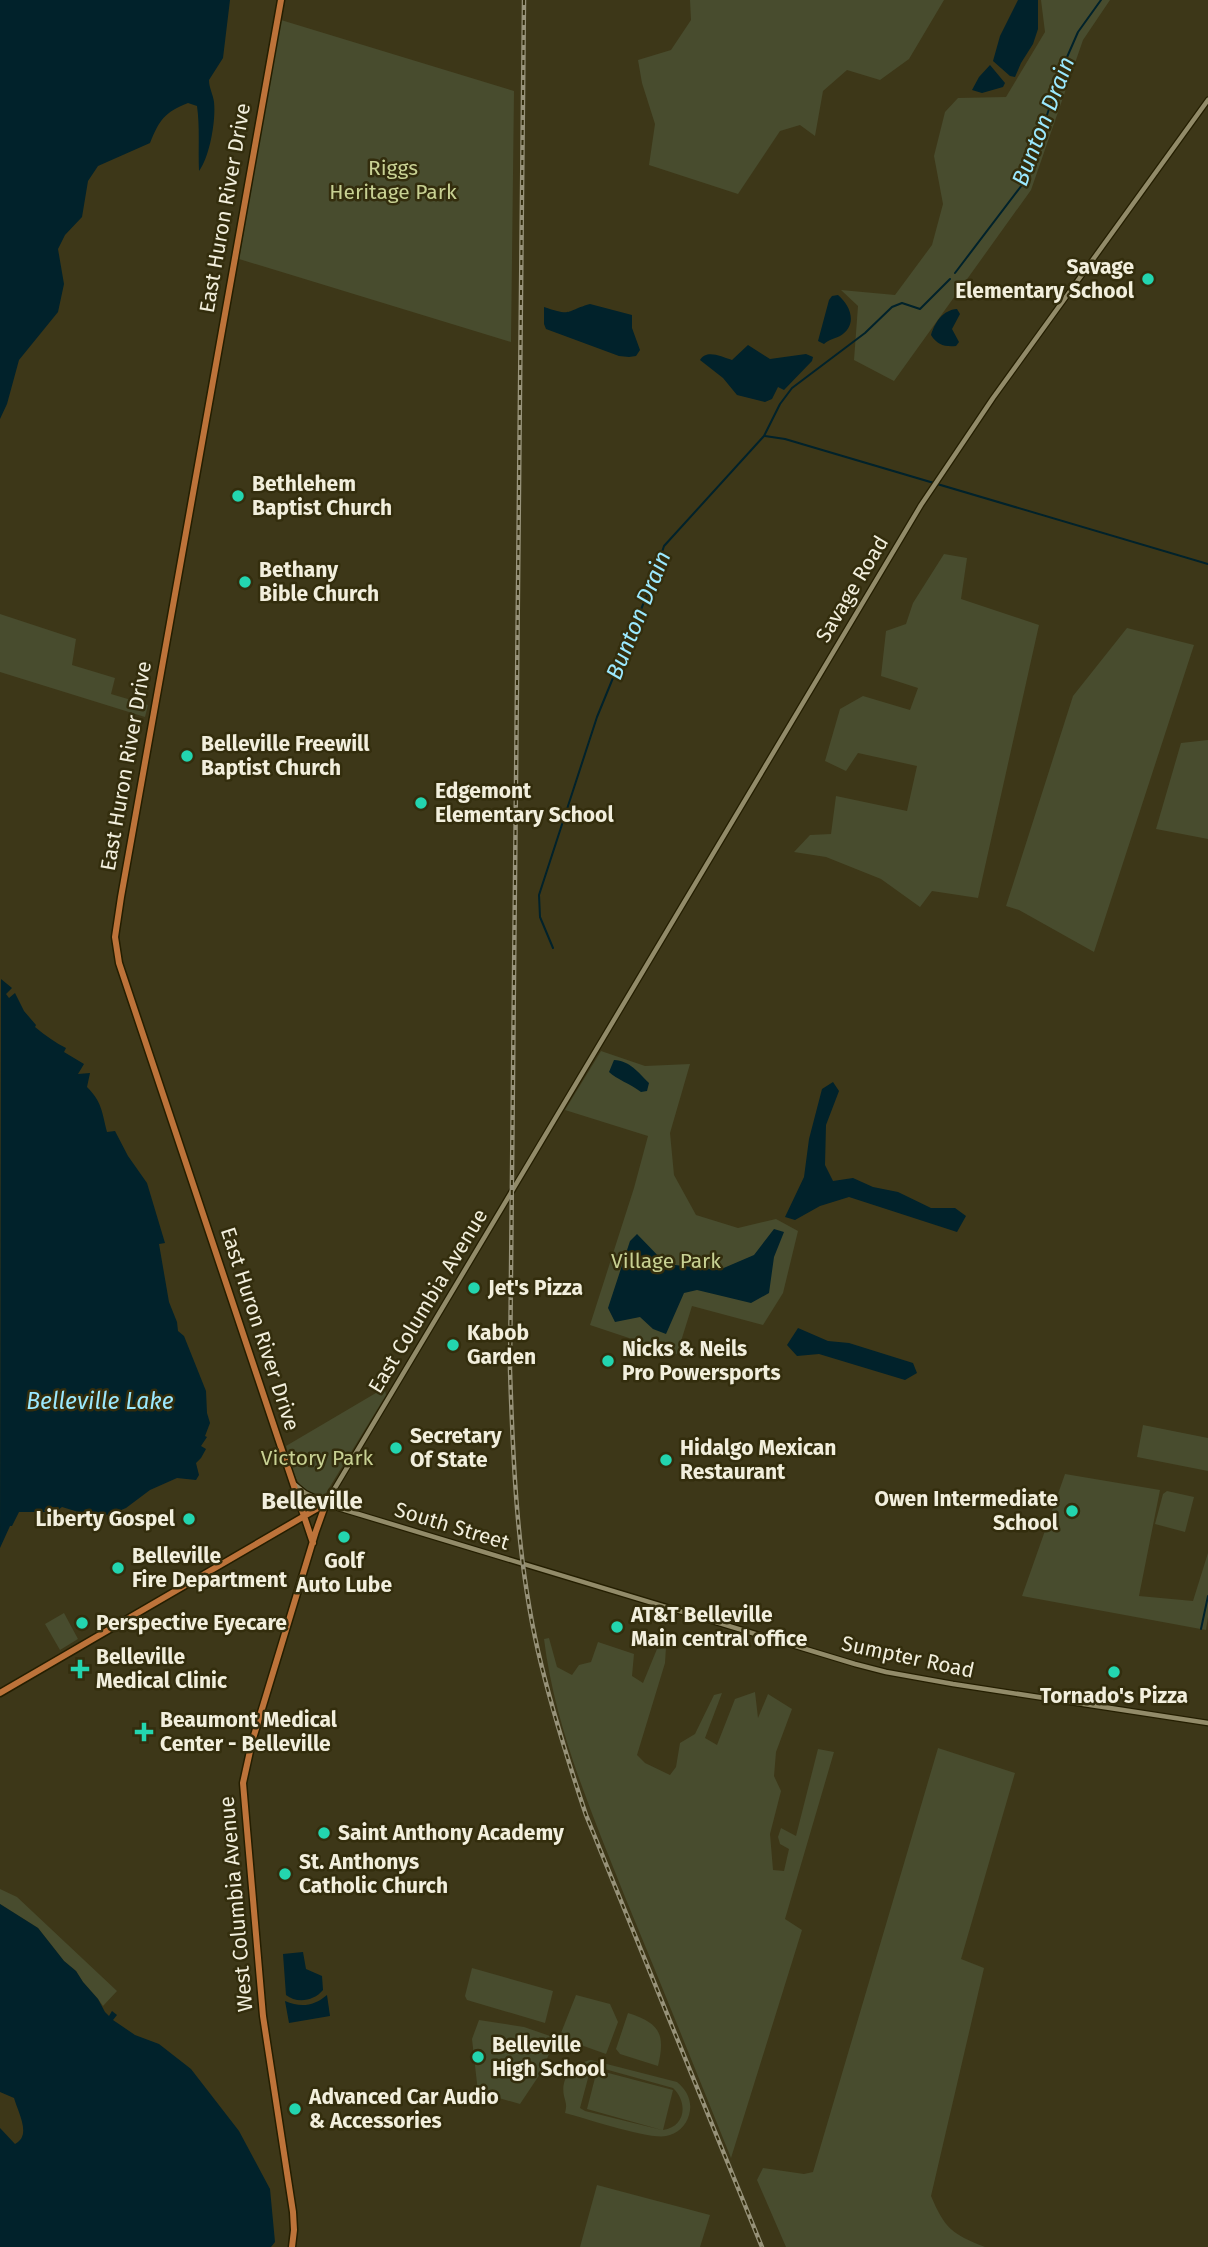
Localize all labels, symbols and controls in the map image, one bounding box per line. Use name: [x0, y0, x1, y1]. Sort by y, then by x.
water label: Bunton Drain: [1005, 52, 1081, 190]
street label: East Huron River Drive: [194, 101, 256, 315]
park label: Riggs Heritage Park: [329, 155, 457, 205]
place label: Savage Elementary School: [955, 254, 1135, 304]
marker: Savage Elementary School: [1140, 271, 1156, 287]
place label: Bethlehem Baptist Church: [252, 471, 392, 521]
marker: Bethlehem Baptist Church: [230, 488, 246, 504]
street label: Savage Road: [810, 531, 894, 647]
water label: Bunton Drain: [599, 547, 677, 683]
place label: Bethany Bible Church: [259, 557, 379, 607]
marker: Bethany Bible Church: [237, 574, 253, 590]
street label: East Huron River Drive: [95, 659, 157, 873]
place label: Belleville Freewill Baptist Church: [201, 731, 370, 781]
marker: Belleville Freewill Baptist Church: [179, 748, 195, 764]
place label: Edgemont Elementary School: [435, 778, 614, 828]
marker: Edgemont Elementary School: [413, 795, 429, 811]
street label: East Columbia Avenue: [363, 1204, 493, 1398]
street label: East Huron River Drive: [215, 1224, 305, 1434]
park label: Village Park: [611, 1248, 721, 1274]
place label: Jet's Pizza: [487, 1275, 583, 1301]
marker: Jet's Pizza: [466, 1280, 482, 1296]
place label: Kabob Garden: [467, 1320, 536, 1370]
place label: Nicks & Neils Pro Powersports: [622, 1336, 781, 1386]
marker: Kabob Garden: [445, 1337, 461, 1353]
marker: Nicks & Neils Pro Powersports: [600, 1353, 616, 1369]
water label: Belleville Lake: [26, 1387, 174, 1415]
place label: Secretary Of State: [410, 1423, 502, 1473]
place label: Hidalgo Mexican Restaurant: [680, 1435, 836, 1485]
marker: Secretary Of State: [388, 1440, 404, 1456]
park label: Victory Park: [261, 1445, 373, 1471]
marker: Hidalgo Mexican Restaurant: [658, 1452, 674, 1468]
place label: Owen Intermediate School: [874, 1486, 1059, 1536]
district label: Belleville: [261, 1487, 363, 1515]
street label: South Street: [392, 1496, 513, 1556]
marker: Owen Intermediate School: [1064, 1503, 1080, 1519]
place label: Liberty Gospel: [36, 1506, 176, 1532]
marker: Liberty Gospel: [181, 1511, 197, 1527]
marker: Golf Auto Lube: [336, 1529, 352, 1545]
place label: Belleville Fire Department: [132, 1543, 288, 1593]
place label: Golf Auto Lube: [295, 1548, 392, 1598]
marker: Belleville Fire Department: [110, 1560, 126, 1576]
place label: AT&T Belleville Main central office: [630, 1602, 808, 1652]
place label: Perspective Eyecare: [96, 1610, 287, 1636]
marker: Perspective Eyecare: [74, 1615, 90, 1631]
marker: AT&T Belleville Main central office: [609, 1619, 625, 1635]
street label: Sumpter Road: [839, 1630, 977, 1684]
place label: Belleville Medical Clinic: [96, 1644, 227, 1694]
marker: Belleville Medical Clinic: [70, 1659, 90, 1679]
marker: Tornado's Pizza: [1106, 1664, 1122, 1680]
place label: Tornado's Pizza: [1040, 1683, 1188, 1709]
place label: Beaumont Medical Center - Belleville: [160, 1707, 338, 1757]
marker: Beaumont Medical Center - Belleville: [134, 1722, 154, 1742]
street label: West Columbia Avenue: [214, 1795, 258, 2013]
place label: Saint Anthony Academy: [338, 1820, 564, 1846]
marker: Saint Anthony Academy: [316, 1825, 332, 1841]
place label: St. Anthonys Catholic Church: [299, 1849, 448, 1899]
marker: St. Anthonys Catholic Church: [277, 1866, 293, 1882]
place label: Belleville High School: [492, 2032, 606, 2082]
marker: Belleville High School: [470, 2049, 486, 2065]
place label: Advanced Car Audio & Accessories: [308, 2084, 499, 2134]
marker: Advanced Car Audio & Accessories: [287, 2101, 303, 2117]

